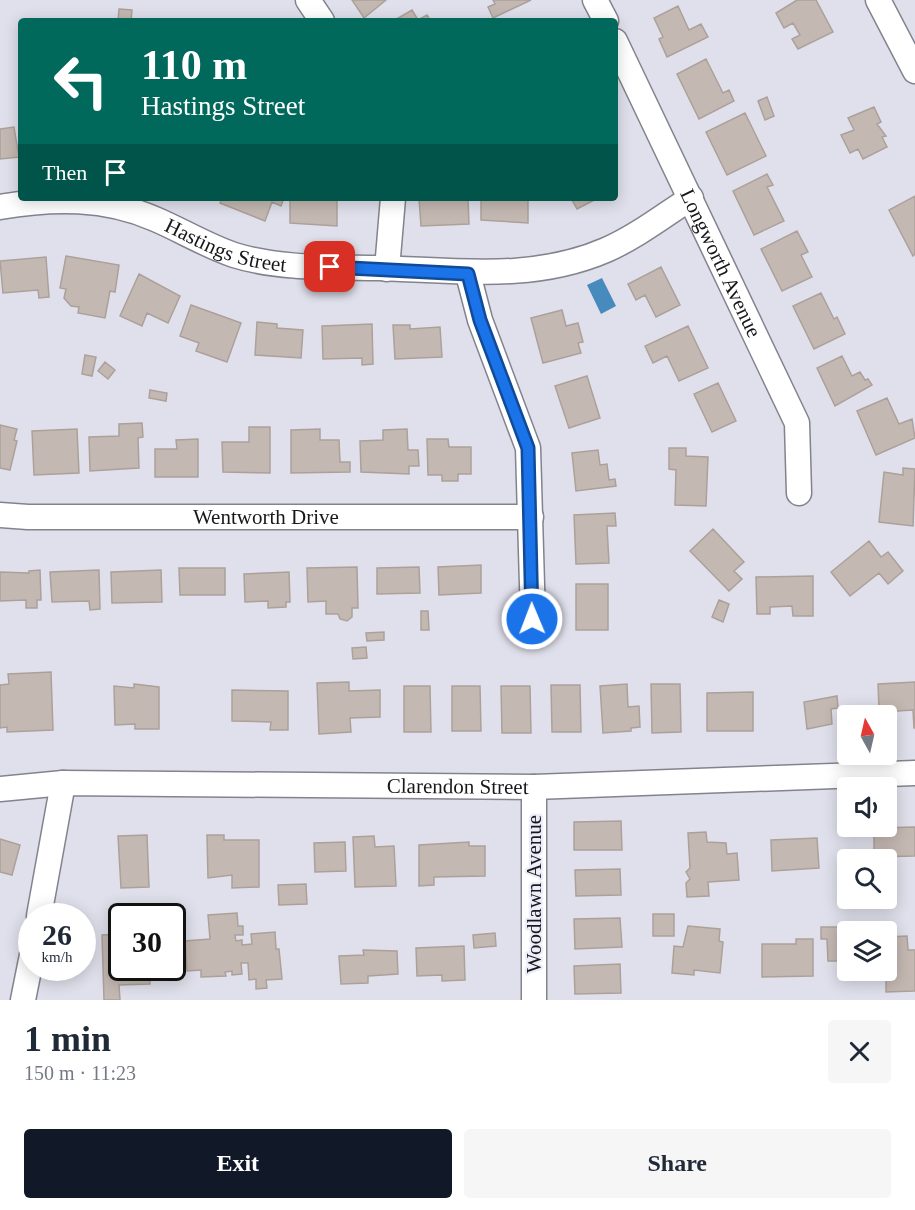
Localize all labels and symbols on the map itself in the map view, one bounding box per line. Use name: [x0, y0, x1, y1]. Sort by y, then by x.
street label: Longworth Avenue: [675, 185, 766, 341]
street label: Hastings Street: [161, 213, 288, 277]
pin: [304, 241, 355, 292]
street label: Wentworth Drive: [193, 505, 339, 529]
position arrow: [500, 587, 564, 651]
north arrow: [837, 705, 897, 765]
street label: Clarendon Street: [387, 774, 529, 799]
street label: Woodlawn Avenue: [522, 815, 546, 973]
speed limit sign: 30: [108, 903, 186, 981]

